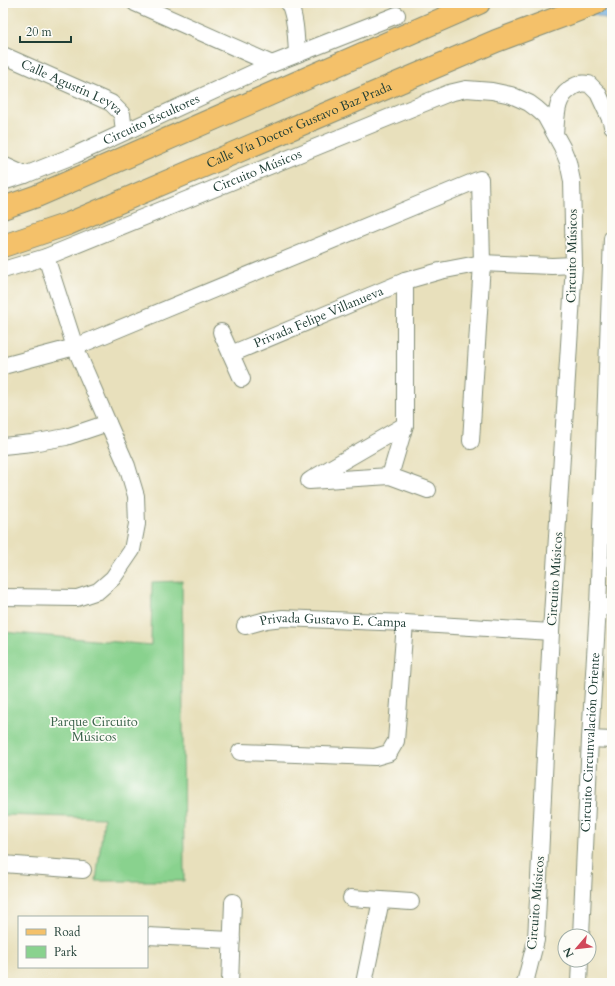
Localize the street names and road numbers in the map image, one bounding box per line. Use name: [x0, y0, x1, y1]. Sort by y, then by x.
street label: Calle Agustín Leyva: [18, 55, 127, 119]
street label: Calle Vía Doctor Gustavo Baz Prada: [204, 77, 395, 173]
street label: Circuito Escultores: [100, 90, 203, 150]
street label: Circuito Músicos: [210, 145, 304, 197]
street label: Circuito Músicos: [562, 209, 582, 303]
street label: Privada Felipe Villanueva: [251, 282, 387, 352]
street label: Circuito Músicos: [543, 531, 567, 627]
street label: Privada Gustavo E. Campa: [257, 609, 407, 632]
street label: Circuito Circunvalación Oriente: [577, 652, 604, 833]
street label: Circuito Músicos: [523, 855, 549, 951]

